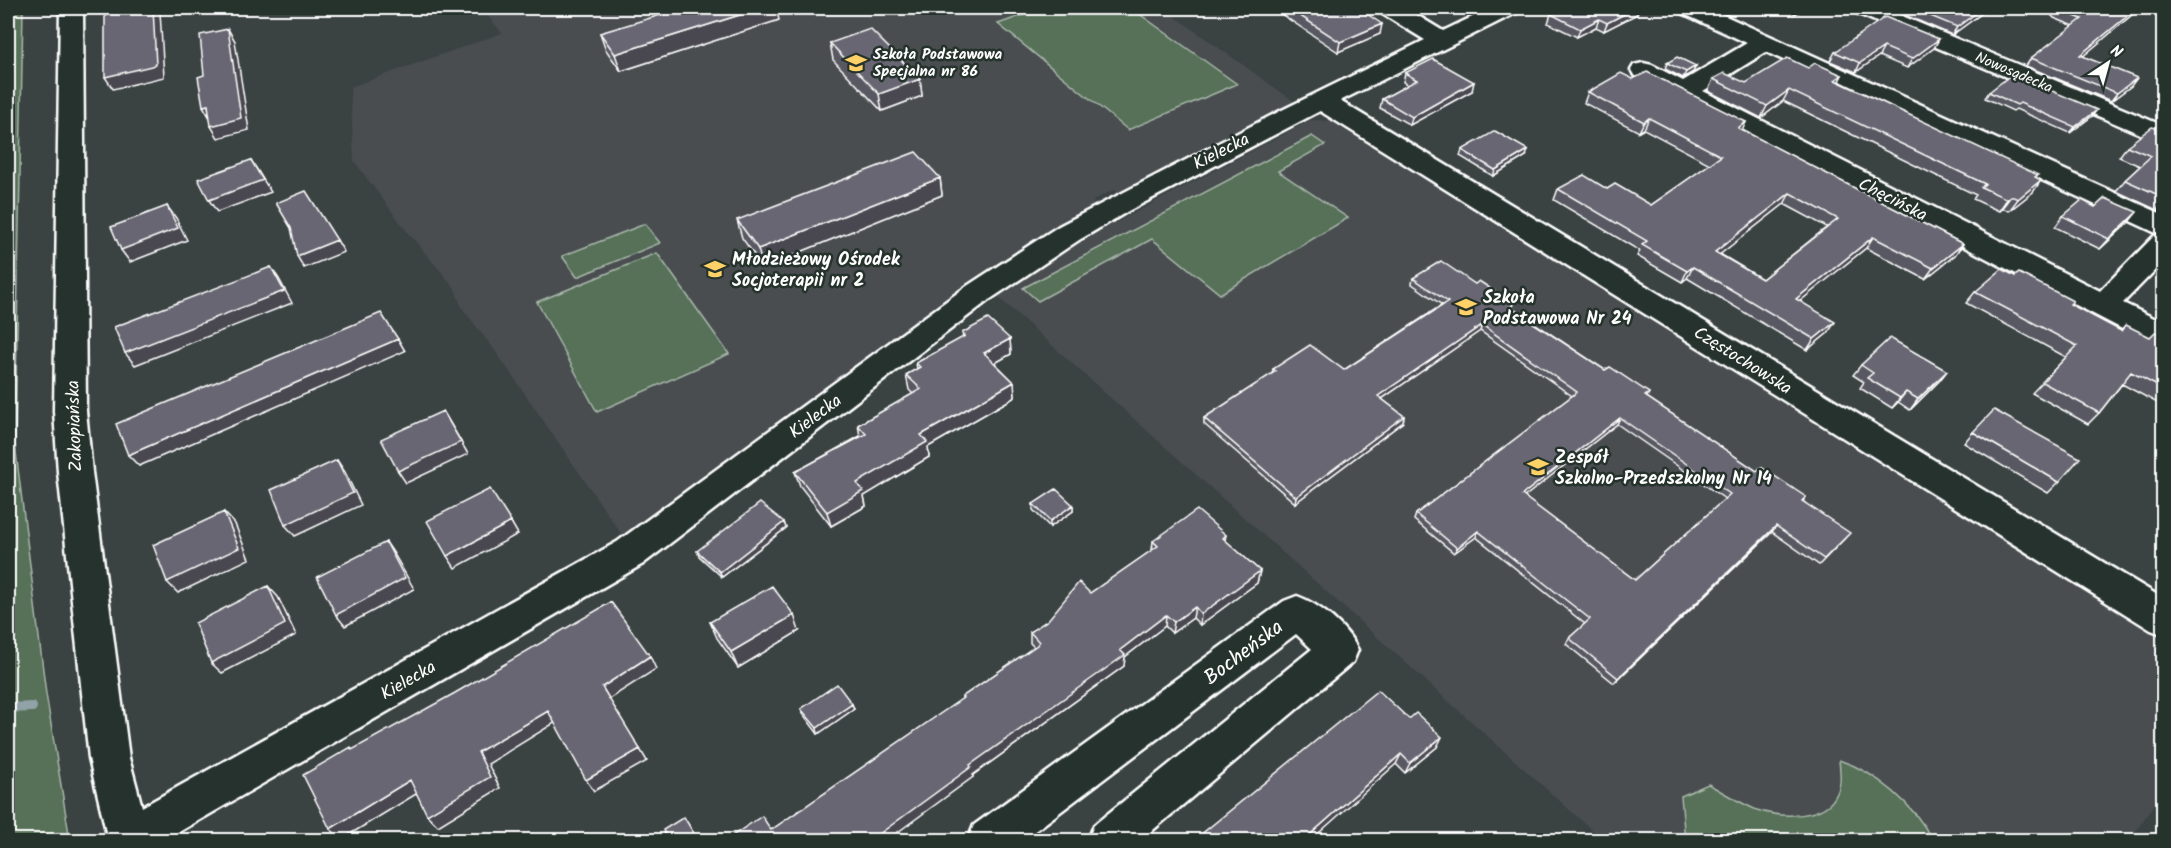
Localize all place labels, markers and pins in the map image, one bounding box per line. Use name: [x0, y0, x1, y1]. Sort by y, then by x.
place label: Szkoła Podstawowa Specjalna nr 86: [873, 43, 1003, 84]
school or university icon: Szkoła Podstawowa Specjalna nr 86: [844, 51, 868, 75]
place label: Młodzieżowy Ośrodek Socjoterapii nr 2: [732, 246, 901, 296]
school or university icon: Młodzieżowy Ośrodek Socjoterapii nr 2: [703, 257, 727, 281]
place label: Szkoła Podstawowa Nr 24: [1483, 284, 1632, 334]
school or university icon: Szkoła Podstawowa Nr 24: [1454, 295, 1478, 319]
place label: Zespół Szkolno-Przedszkolny Nr 14: [1555, 444, 1772, 494]
school or university icon: Zespół Szkolno-Przedszkolny Nr 14: [1526, 455, 1550, 479]

